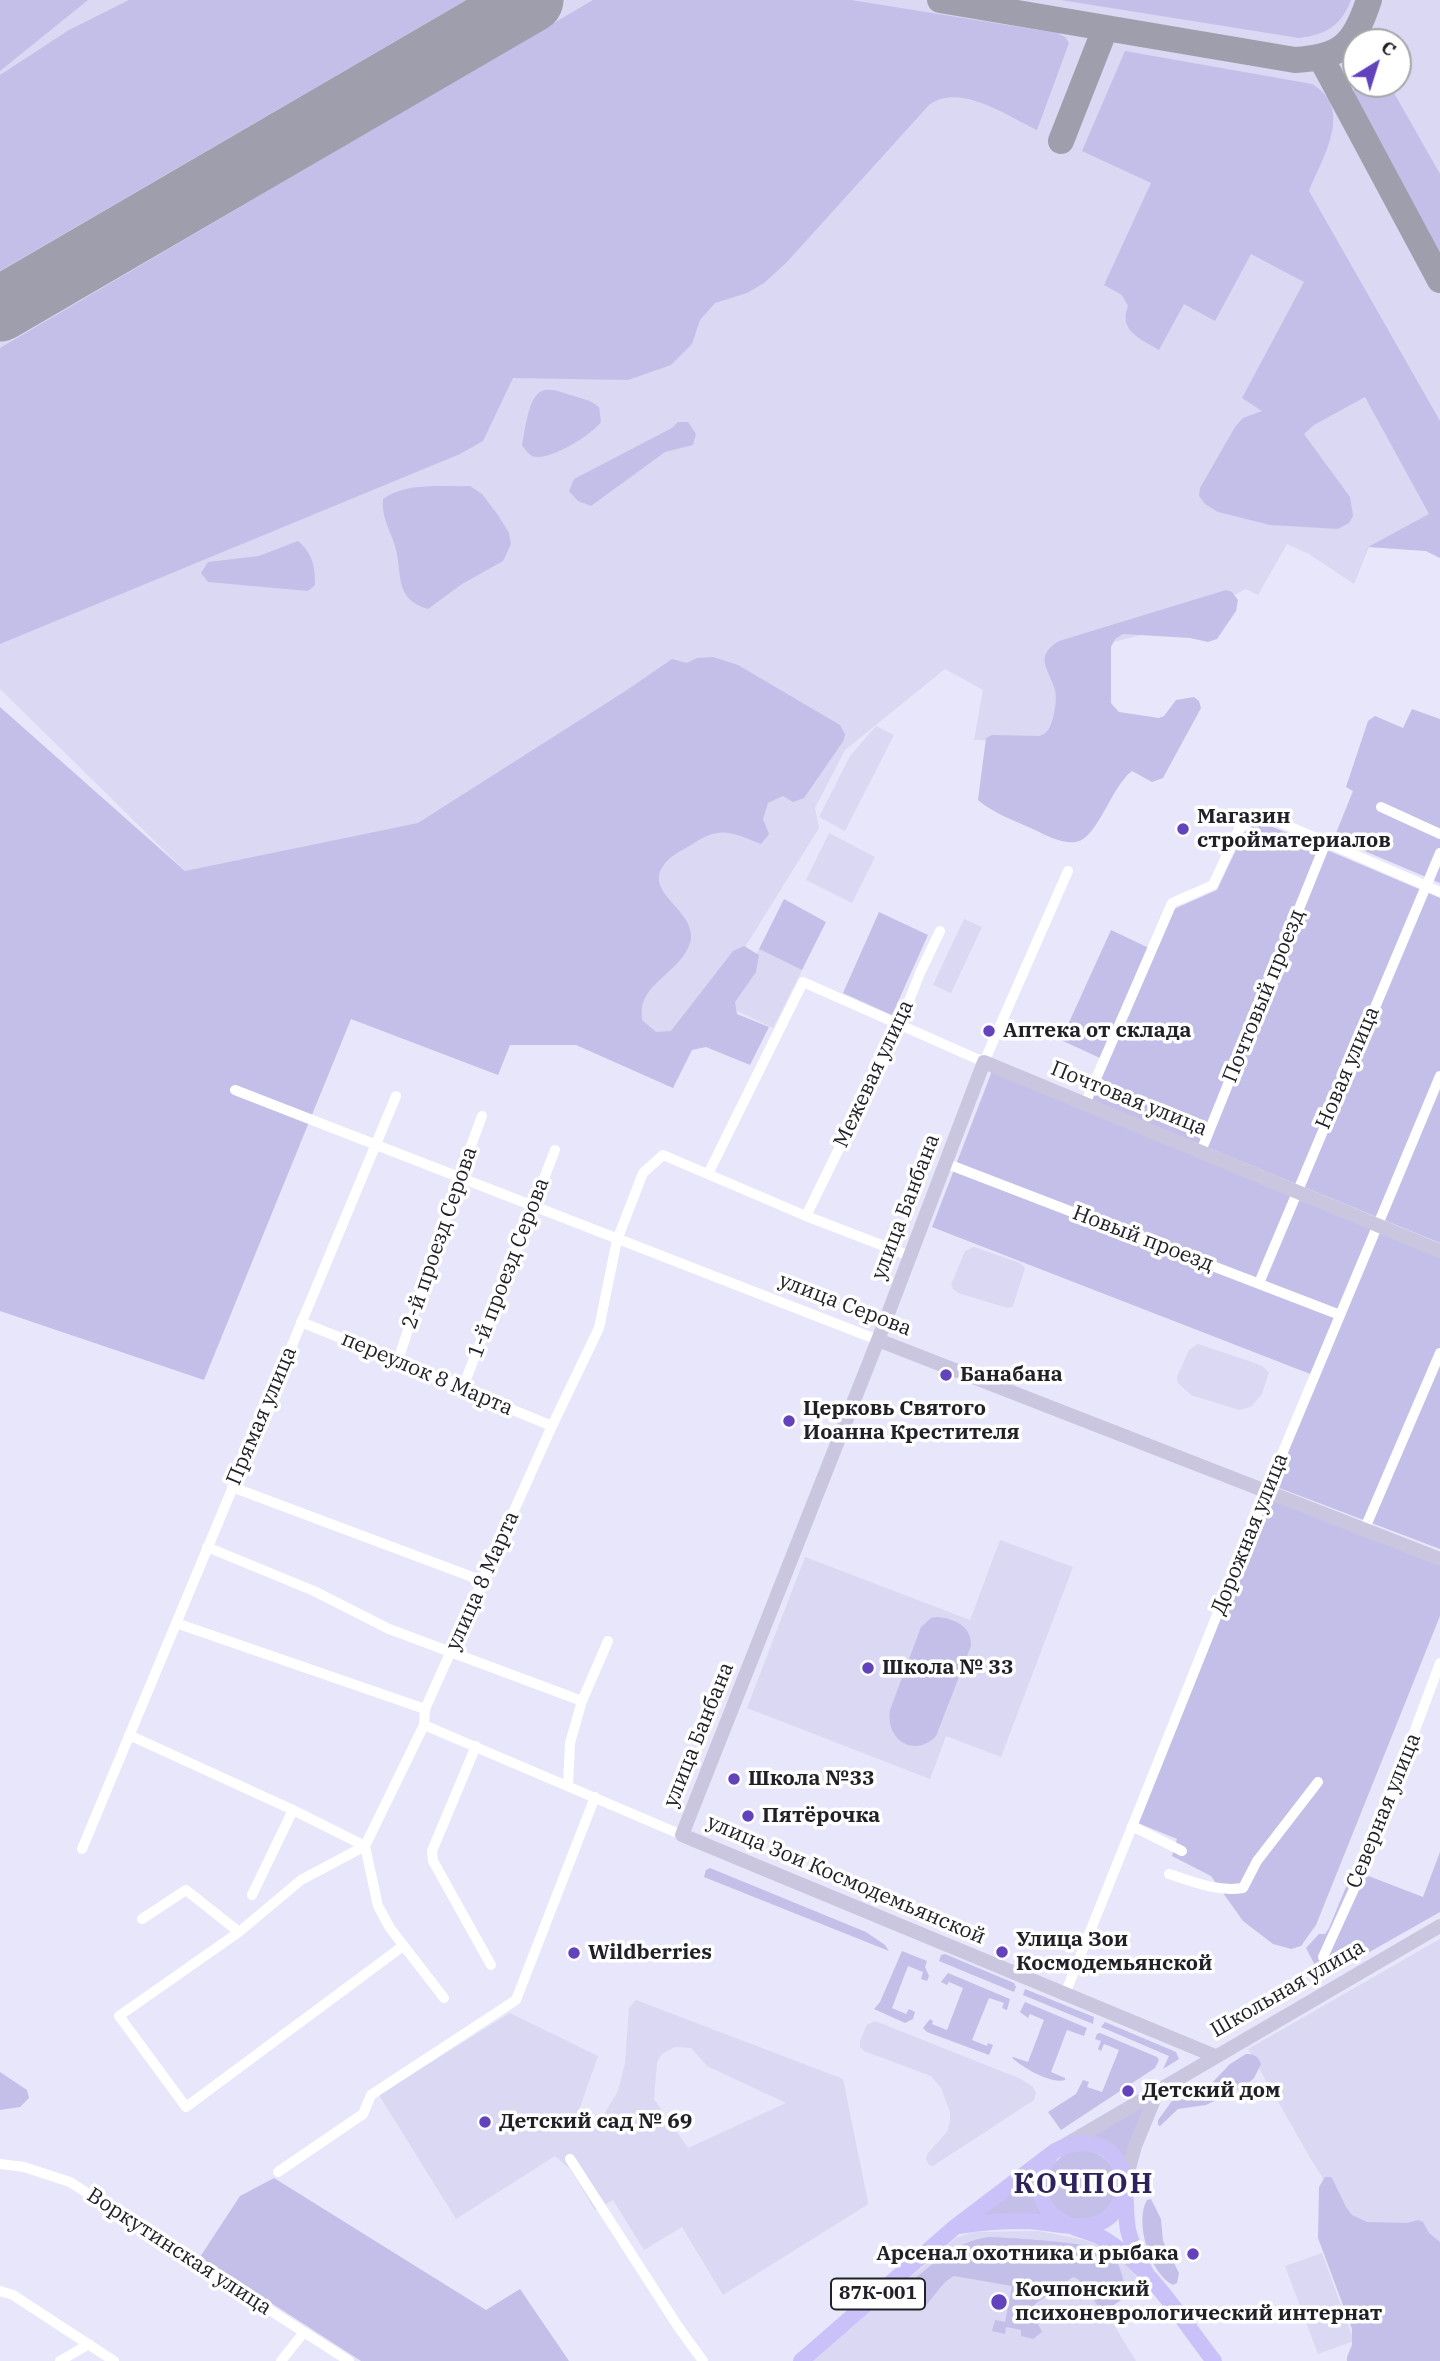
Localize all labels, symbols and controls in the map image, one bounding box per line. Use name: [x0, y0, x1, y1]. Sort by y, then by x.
north arrow: [1342, 28, 1412, 98]
text: С: [1376, 35, 1401, 61]
place label: Магазин стройматериалов: [1197, 804, 1391, 854]
marker: Магазин стройматериалов: [1175, 821, 1191, 837]
street label: Почтовый проезд: [1218, 906, 1310, 1086]
street label: Межевая улица: [829, 996, 919, 1152]
street label: Новая улица: [1311, 1003, 1385, 1133]
place label: Аптека от склада: [1003, 1018, 1191, 1044]
marker: Аптека от склада: [981, 1023, 997, 1039]
street label: Почтовая улица: [1047, 1056, 1211, 1142]
street label: улица Банбана: [867, 1131, 945, 1283]
street label: 2-й проезд Серова: [397, 1144, 483, 1332]
street label: 1-й проезд Серова: [463, 1174, 555, 1362]
street label: Новый проезд: [1069, 1201, 1217, 1277]
street label: улица Серова: [775, 1268, 915, 1342]
street label: переулок 8 Марта: [337, 1326, 517, 1422]
street label: Прямая улица: [221, 1343, 303, 1489]
place label: Банабана: [960, 1362, 1063, 1388]
marker: Банабана: [938, 1367, 954, 1383]
place label: Церковь Святого Иоанна Крестителя: [803, 1396, 1020, 1446]
marker: Церковь Святого Иоанна Крестителя: [781, 1413, 797, 1429]
street label: Дорожная улица: [1206, 1450, 1294, 1618]
street label: улица 8 Марта: [441, 1507, 525, 1655]
place label: Школа № 33: [882, 1655, 1014, 1681]
street label: улица Банбана: [658, 1659, 740, 1811]
marker: Школа № 33: [860, 1660, 876, 1676]
street label: Северная улица: [1341, 1730, 1427, 1892]
place label: Школа №33: [748, 1766, 875, 1792]
marker: Школа №33: [726, 1771, 742, 1787]
place label: Пятёрочка: [762, 1803, 880, 1829]
marker: Пятёрочка: [740, 1808, 756, 1824]
street label: улица Зои Космодемьянской: [703, 1810, 989, 1950]
place label: Улица Зои Космодемьянской: [1016, 1927, 1212, 1977]
street label: Школьная улица: [1207, 1935, 1369, 2043]
place label: Wildberries: [588, 1940, 712, 1966]
marker: Улица Зои Космодемьянской: [994, 1944, 1010, 1960]
marker: Wildberries: [566, 1945, 582, 1961]
place label: Детский дом: [1142, 2078, 1280, 2104]
marker: Детский дом: [1120, 2083, 1136, 2099]
place label: Детский сад № 69: [499, 2109, 692, 2135]
marker: Детский сад № 69: [477, 2114, 493, 2130]
district label: КОЧПОН: [1014, 2168, 1154, 2202]
street label: Воркутинская улица: [82, 2183, 276, 2321]
place label: Арсенал охотника и рыбака: [876, 2241, 1179, 2267]
marker: Арсенал охотника и рыбака: [1185, 2246, 1201, 2262]
place label: Кочпонский психоневрологический интернат: [1015, 2277, 1382, 2327]
road number: 87К-001: [831, 2278, 925, 2310]
marker: Кочпонский психоневрологический интернат: [989, 2292, 1009, 2312]

